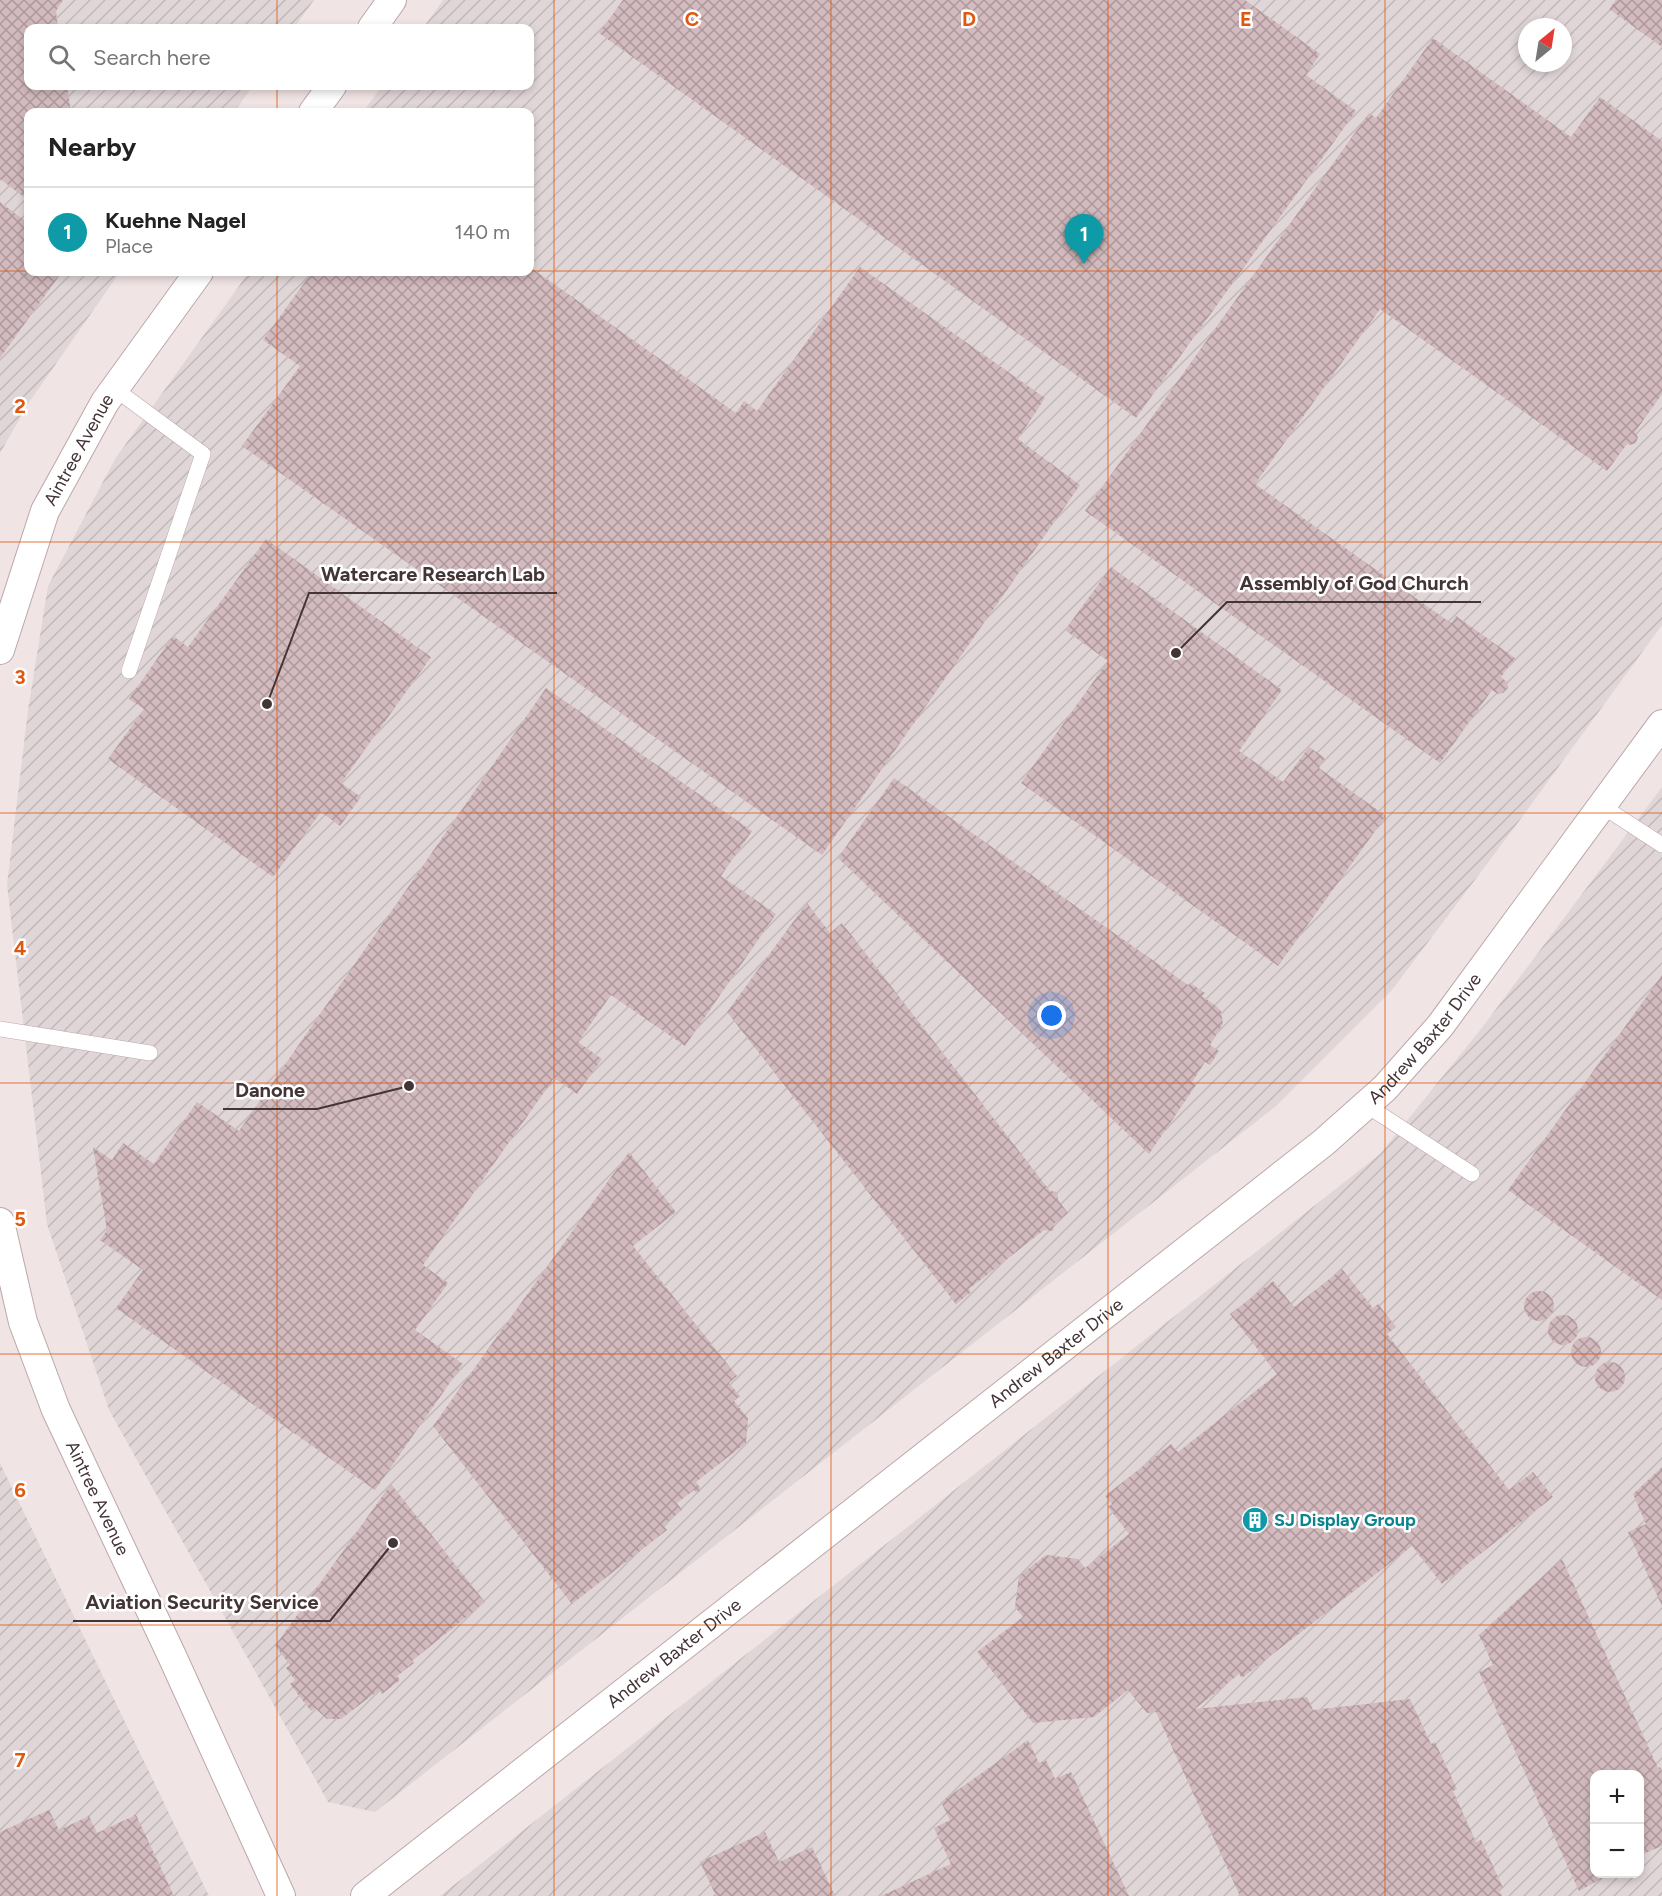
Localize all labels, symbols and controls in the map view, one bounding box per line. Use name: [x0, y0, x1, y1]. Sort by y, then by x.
text: C: [685, 7, 699, 31]
text: D: [962, 7, 976, 31]
text: E: [1240, 7, 1252, 31]
north arrow: [1518, 18, 1572, 72]
search box: [24, 24, 534, 90]
icon: search: [45, 41, 78, 74]
text: Search here: [93, 44, 211, 71]
text: Nearby: [48, 131, 136, 163]
text: Kuehne Nagel: [105, 207, 246, 234]
pin: 1: [1064, 214, 1104, 264]
text: 1: [63, 220, 72, 244]
text: 140 m: [455, 220, 510, 244]
text: Place: [105, 234, 153, 258]
street label: Aintree Avenue: [39, 389, 118, 510]
text: 2: [14, 394, 26, 418]
callout: Watercare Research Lab: [309, 555, 557, 593]
text: Watercare Research Lab: [321, 562, 545, 586]
callout: Assembly of God Church: [1227, 564, 1481, 602]
text: Assembly of God Church: [1239, 571, 1469, 595]
text: 3: [14, 665, 26, 689]
text: 4: [14, 936, 27, 960]
street label: Andrew Baxter Drive: [1364, 969, 1486, 1109]
your location: [1037, 1001, 1066, 1030]
callout: Danone: [223, 1071, 317, 1109]
text: Danone: [235, 1078, 305, 1102]
text: 5: [14, 1207, 26, 1231]
street label: Andrew Baxter Drive: [985, 1293, 1128, 1412]
street label: Aintree Avenue: [61, 1437, 134, 1559]
text: 6: [14, 1478, 26, 1502]
building icon: SJ Display Group: [1240, 1505, 1270, 1535]
place label: SJ Display Group: [1274, 1509, 1416, 1531]
callout: Aviation Security Service: [73, 1583, 330, 1621]
text: Aviation Security Service: [85, 1590, 319, 1614]
street label: Andrew Baxter Drive: [602, 1594, 746, 1713]
text: 7: [14, 1748, 26, 1772]
map controls: [1590, 1770, 1644, 1878]
button: +: [1590, 1770, 1644, 1824]
button: −: [1590, 1824, 1644, 1878]

